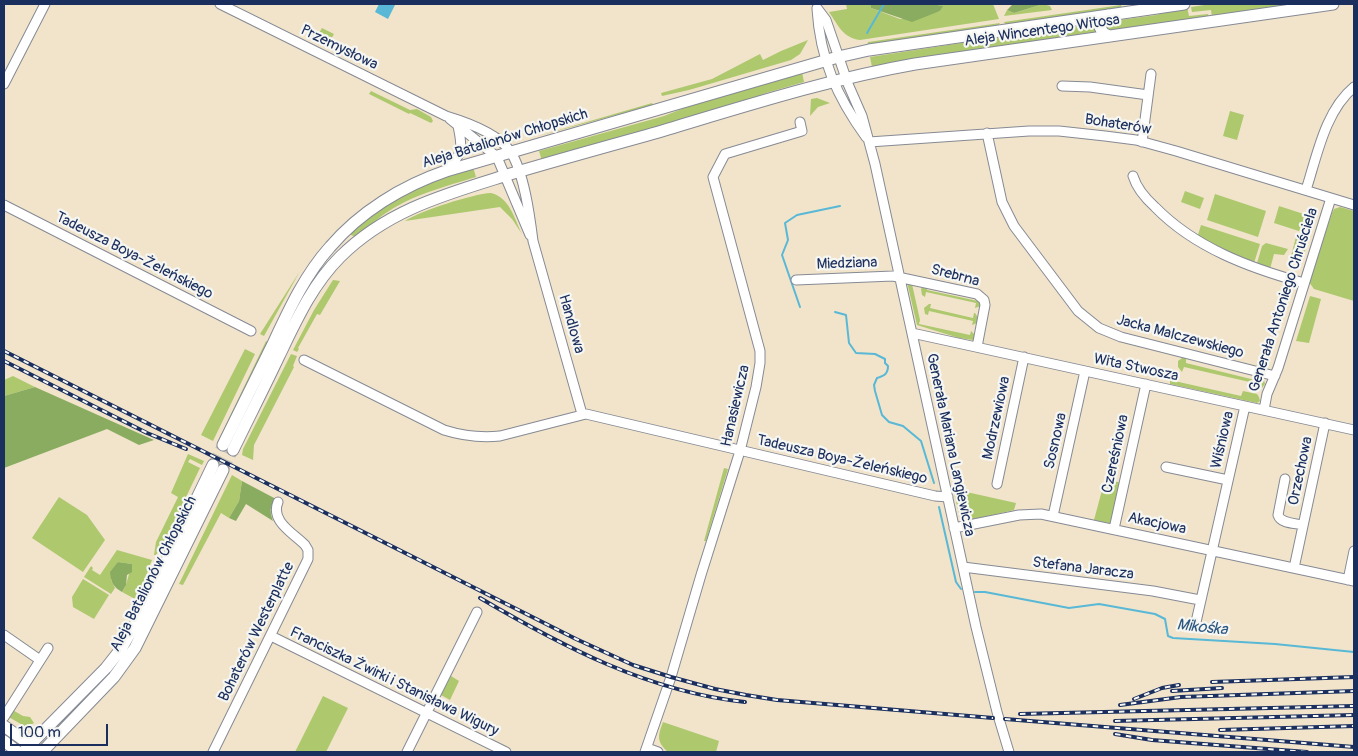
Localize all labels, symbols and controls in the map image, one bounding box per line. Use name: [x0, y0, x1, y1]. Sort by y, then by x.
street label: Aleja Wincentego Witosa: [963, 11, 1121, 51]
street label: Przemysłowa: [298, 22, 380, 74]
street label: Aleja Batalionów Chłopskich: [420, 105, 590, 173]
street label: Bohaterów: [1083, 111, 1153, 139]
street label: Generała Antoniego Chruściela: [1246, 206, 1322, 394]
street label: Tadeusza Boya-Żeleńskiego: [52, 208, 216, 304]
street label: Miedziana: [816, 254, 878, 274]
street label: Srebrna: [929, 261, 981, 291]
street label: Handlowa: [554, 292, 588, 356]
street label: Jacka Malczewskiego: [1114, 311, 1246, 363]
street label: Wita Stwosza: [1092, 350, 1180, 386]
street label: Generała Mariana Langiewicza: [922, 352, 978, 538]
street label: Hanasiewicza: [718, 363, 754, 449]
street label: Modrzewiowa: [979, 375, 1015, 461]
street label: Wiśniowa: [1208, 410, 1238, 470]
street label: Sosnowa: [1041, 411, 1071, 471]
street label: Czereśniowa: [1099, 413, 1133, 495]
street label: Tadeusza Boya-Żeleńskiego: [755, 432, 929, 488]
street label: Orzechowa: [1285, 435, 1317, 507]
street label: Aleja Batalionów Chłopskich: [107, 493, 201, 655]
street label: Akacjowa: [1126, 509, 1188, 539]
street label: Stefana Jaracza: [1031, 554, 1135, 584]
street label: Bohaterów Westerplatte: [215, 559, 299, 705]
water label: Mikośka: [1176, 616, 1228, 640]
street label: Franciszka Żwirki i Stanisława Wigury: [287, 623, 501, 741]
scale bar: [12, 714, 110, 746]
text: 100 m: [18, 723, 61, 742]

